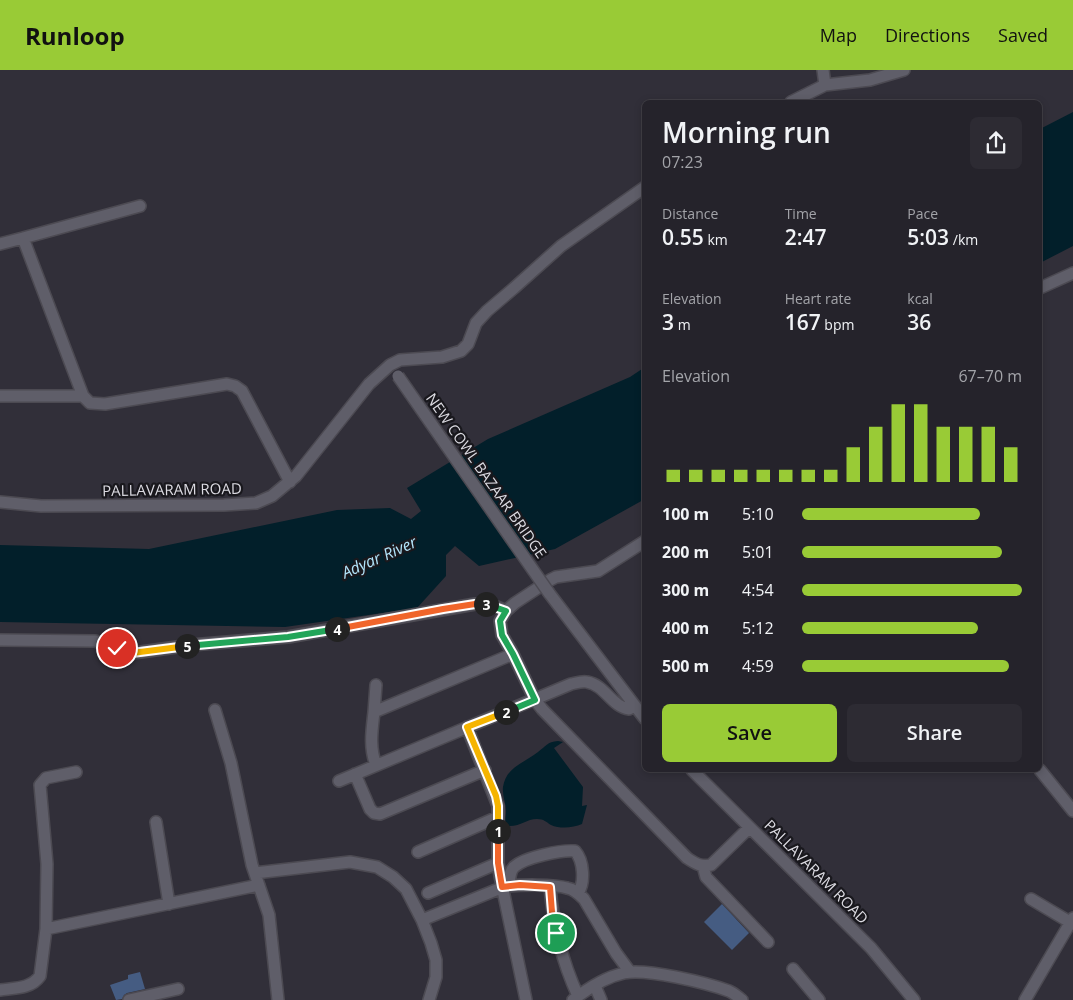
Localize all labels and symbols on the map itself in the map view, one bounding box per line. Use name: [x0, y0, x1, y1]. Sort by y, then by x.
street label: NEW COWL BAZAAR BRIDGE: [422, 389, 552, 562]
street label: PALLAVARAM ROAD: [102, 478, 242, 500]
water label: Adyar River: [337, 530, 421, 584]
pin: 3: [474, 592, 498, 616]
pin: 4: [324, 616, 350, 642]
pin: [96, 627, 138, 669]
pin: 5: [174, 634, 200, 658]
pin: 2: [494, 700, 518, 724]
street label: PALLAVARAM ROAD: [760, 815, 873, 928]
pin: 1: [486, 818, 510, 844]
pin: [535, 912, 577, 954]

